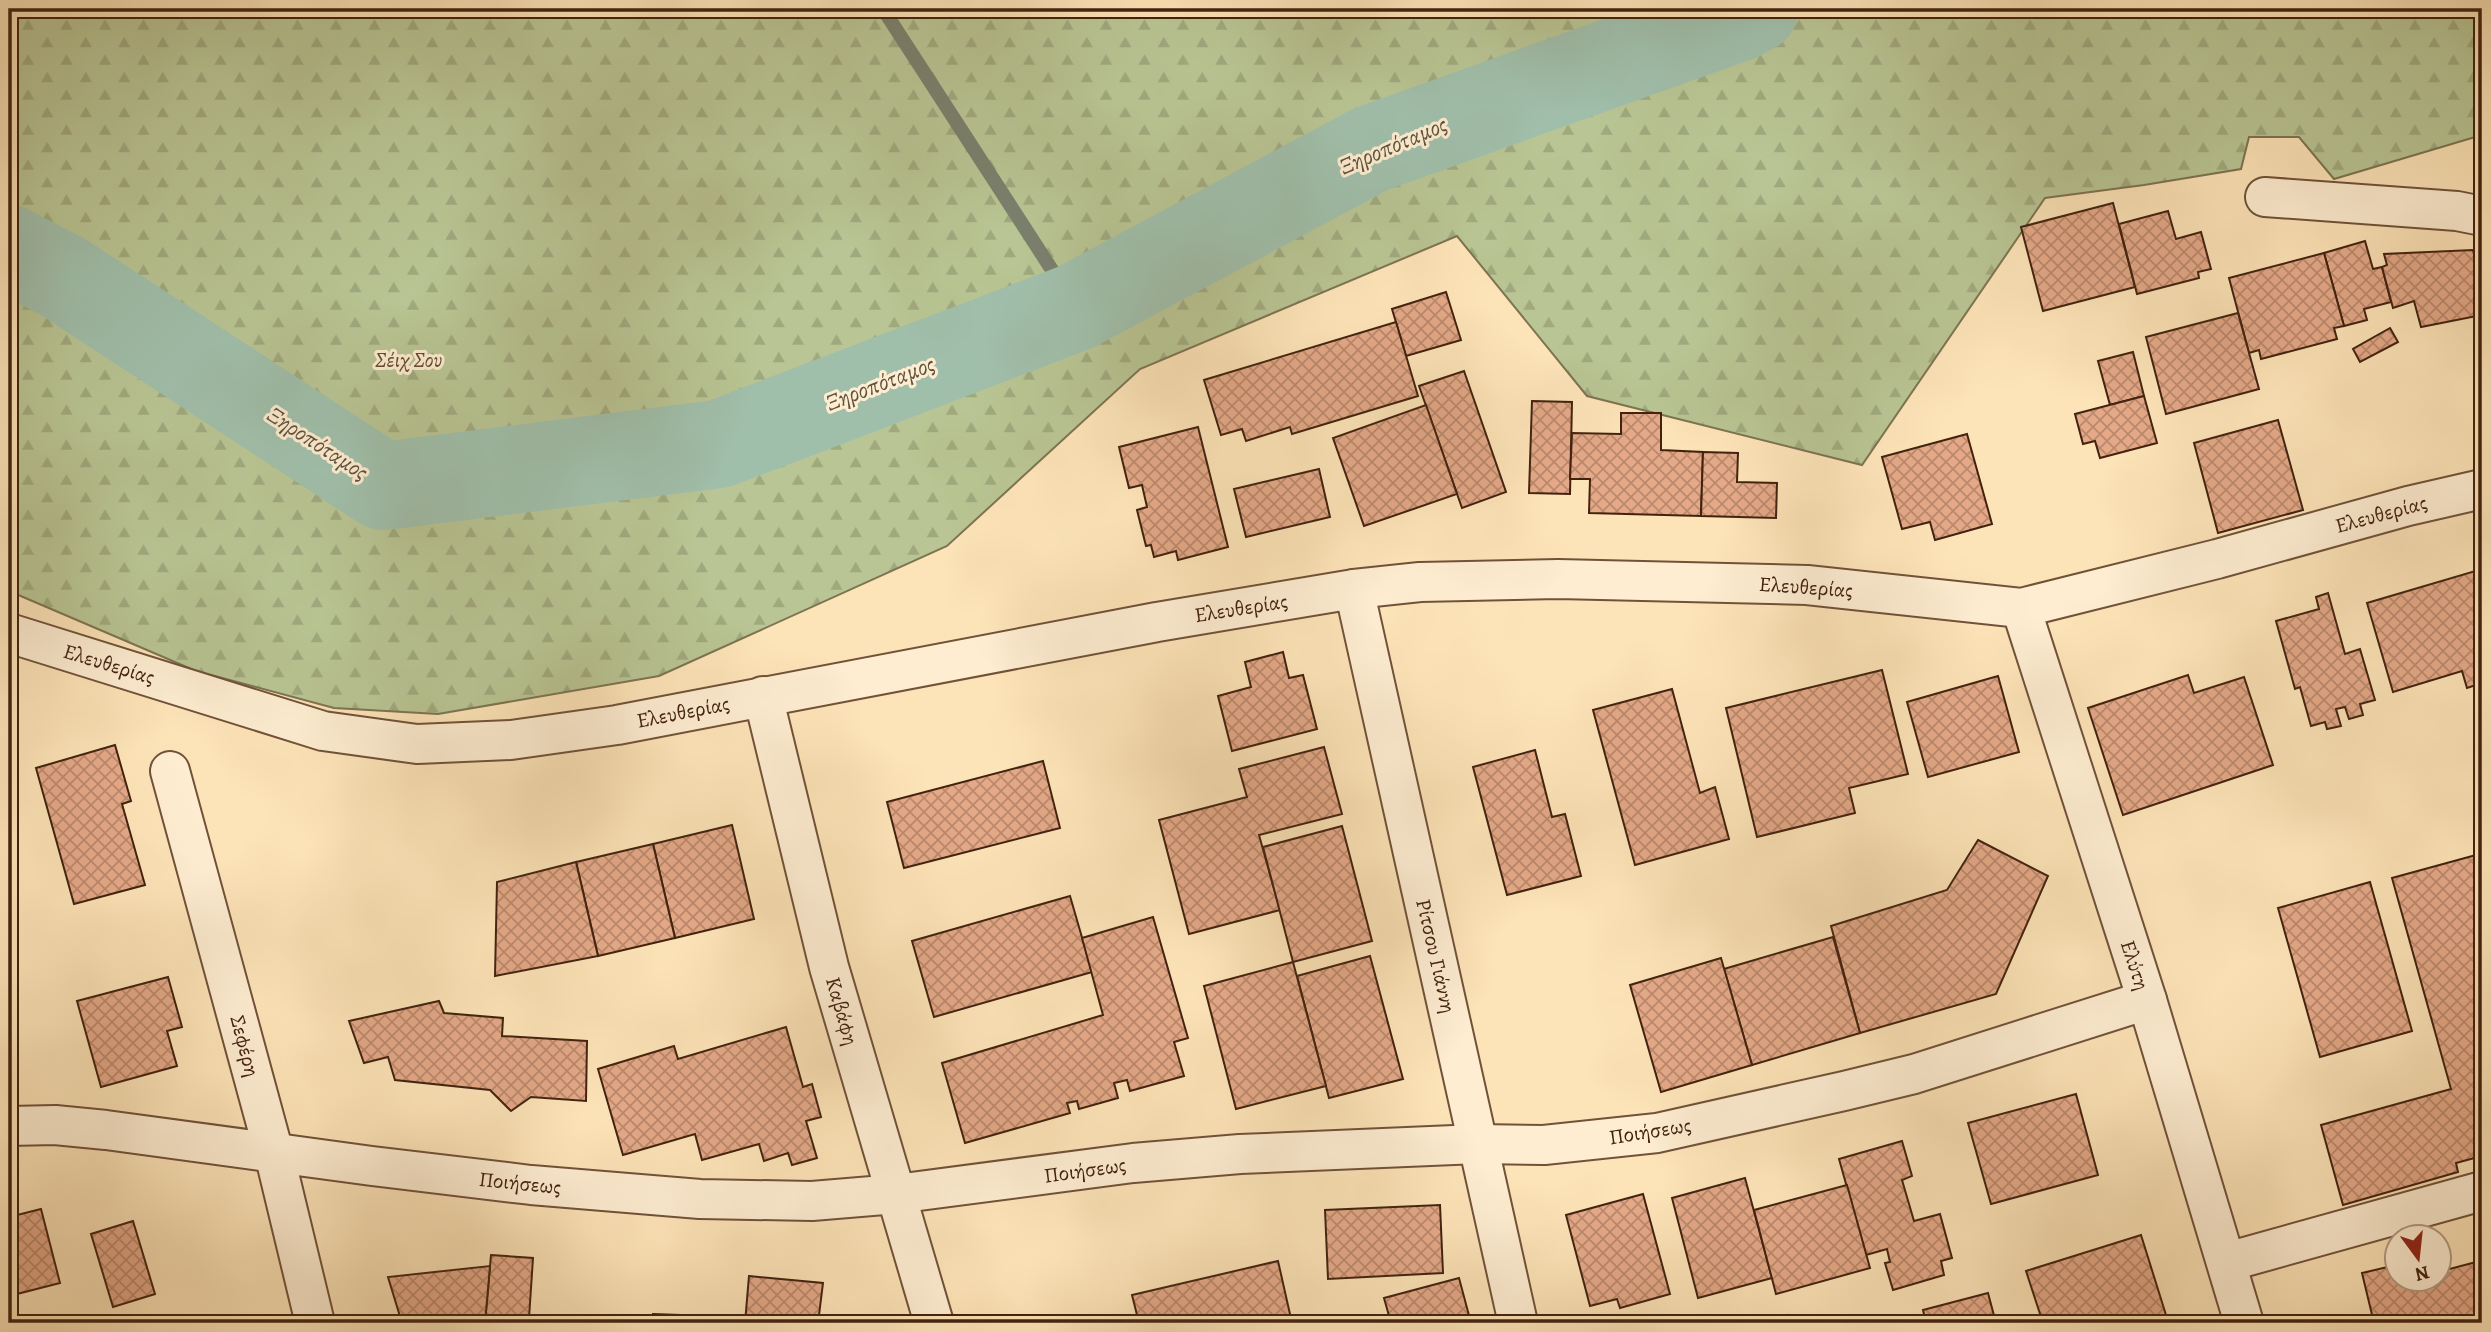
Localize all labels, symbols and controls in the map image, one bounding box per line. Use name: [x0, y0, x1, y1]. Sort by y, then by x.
water label: Ξηροπόταμος: [1335, 109, 1452, 182]
park label: Σέιχ Σου: [375, 346, 443, 374]
water label: Ξηροπόταμος: [821, 348, 940, 418]
water label: Ξηροπόταμος: [261, 399, 375, 488]
street label: Ελευθερίας: [2332, 488, 2430, 540]
street label: Ελευθερίας: [1758, 570, 1854, 604]
street label: Ελευθερίας: [1192, 587, 1290, 629]
street label: Ελευθερίας: [60, 637, 158, 691]
street label: Ελευθερίας: [634, 689, 732, 735]
street label: Ρίτσου Γιάννη: [1409, 896, 1463, 1016]
street label: Ελύτη: [2114, 936, 2156, 994]
street label: Καβάφη: [819, 974, 865, 1048]
street label: Σεφέρη: [223, 1012, 267, 1080]
street label: Ποιήσεως: [1607, 1111, 1693, 1151]
street label: Ποιήσεως: [1042, 1150, 1128, 1190]
street label: Ποιήσεως: [477, 1165, 563, 1201]
north arrow: [2382, 1224, 2452, 1294]
text: N: [2412, 1259, 2432, 1288]

